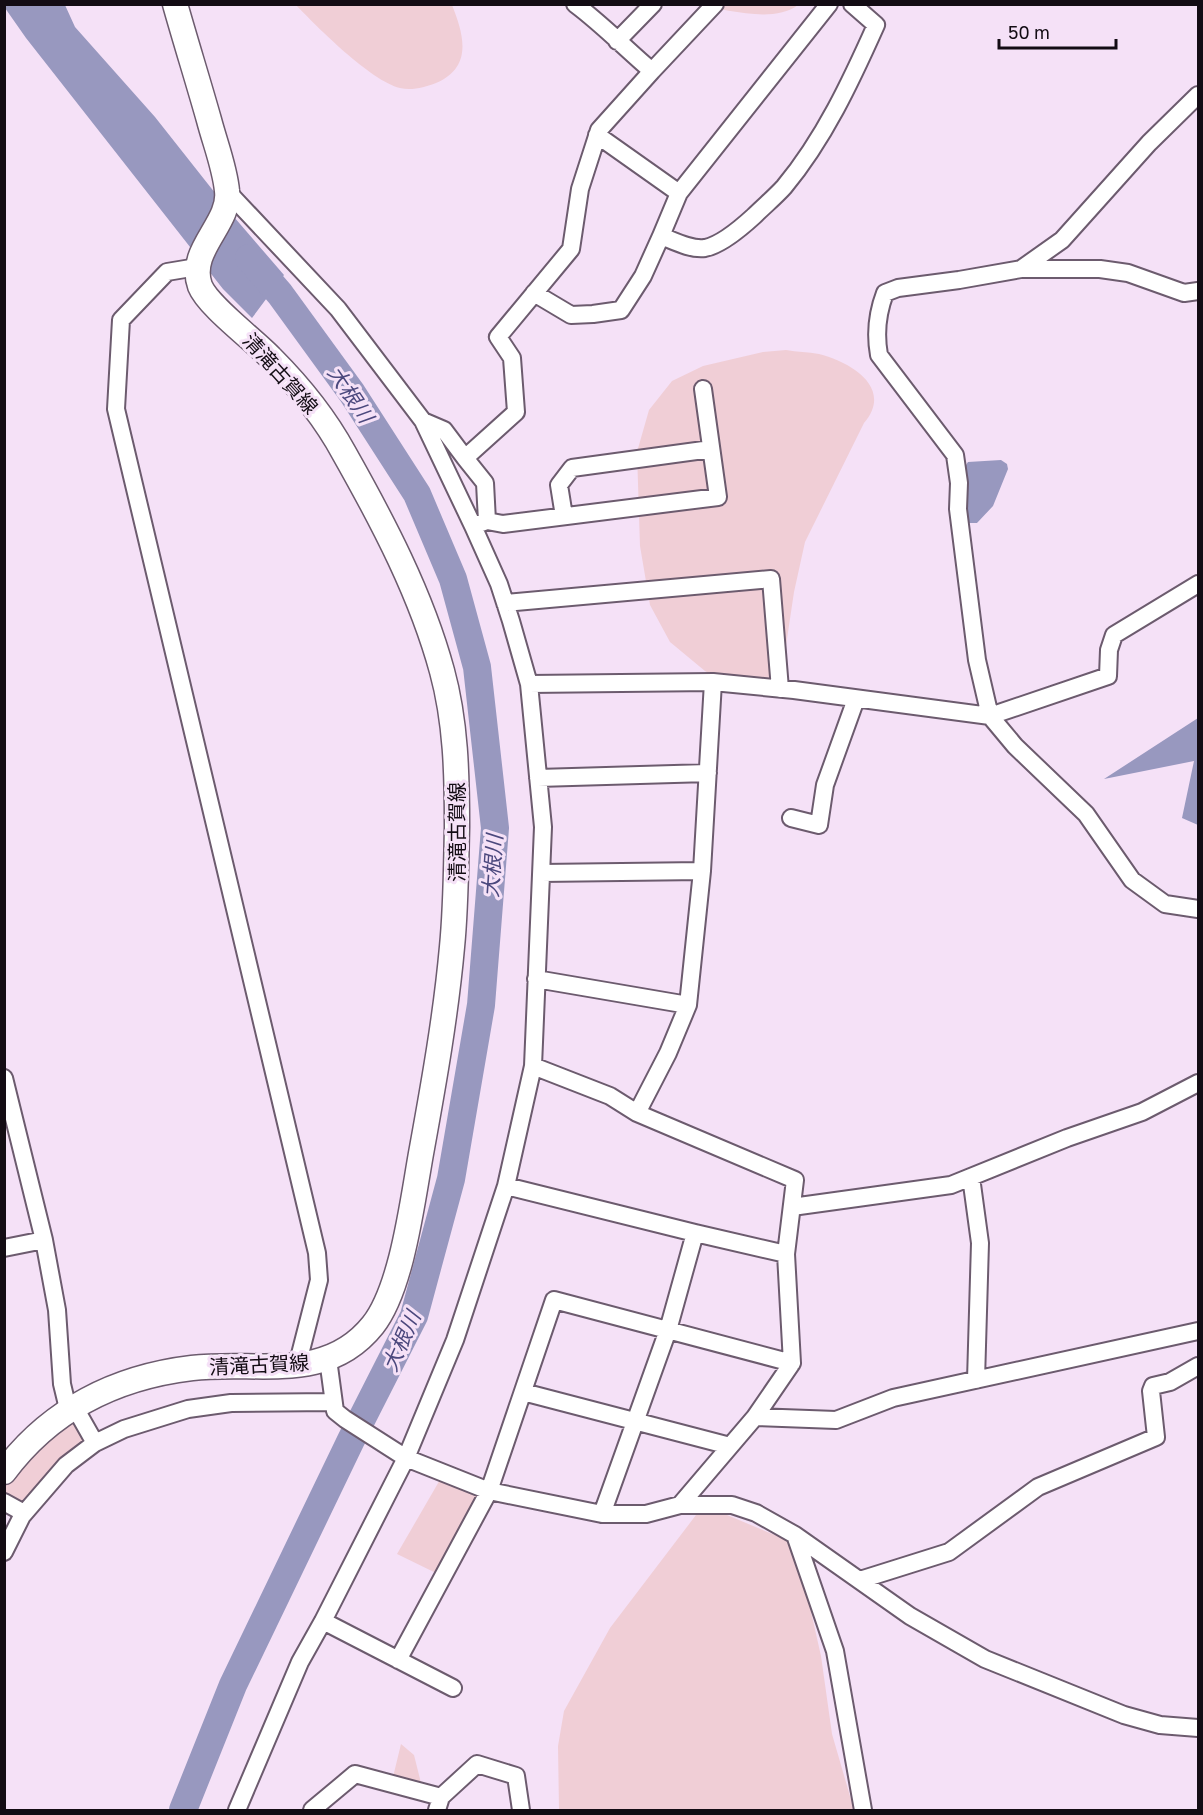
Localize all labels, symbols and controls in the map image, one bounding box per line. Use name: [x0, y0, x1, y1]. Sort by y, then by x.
scale bar: [999, 12, 1116, 50]
text: 50 m: [1008, 21, 1050, 43]
street label: 清滝古賀線: [239, 328, 323, 418]
water label: 大根川: [323, 361, 381, 429]
street label: 清滝古賀線: [444, 782, 468, 882]
water label: 大根川: [477, 832, 507, 898]
water label: 大根川: [376, 1305, 427, 1375]
street label: 清滝古賀線: [208, 1349, 310, 1379]

